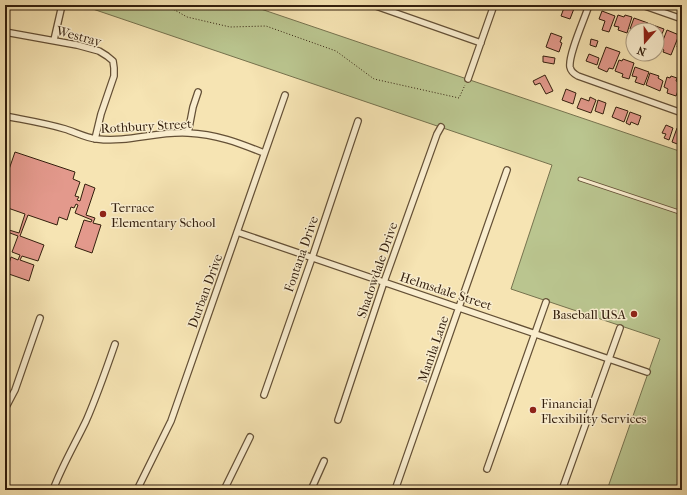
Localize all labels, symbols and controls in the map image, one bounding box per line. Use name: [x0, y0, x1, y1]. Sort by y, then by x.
north arrow: [625, 22, 665, 62]
street label: Westray: [54, 23, 104, 49]
text: N: [635, 43, 648, 58]
street label: Rothbury Street: [100, 116, 192, 136]
place label: Terrace Elementary School: [111, 200, 216, 230]
marker: Terrace Elementary School: [98, 209, 108, 219]
street label: Fontana Drive: [281, 213, 321, 294]
street label: Shadowdale Drive: [354, 220, 401, 320]
street label: Durban Drive: [185, 251, 226, 330]
street label: Helmsdale Street: [398, 269, 494, 313]
place label: Baseball USA: [552, 307, 627, 322]
marker: Baseball USA: [629, 309, 639, 319]
street label: Manila Lane: [415, 313, 452, 384]
place label: Financial Flexibility Services: [541, 396, 647, 426]
marker: Financial Flexibility Services: [528, 405, 538, 415]

